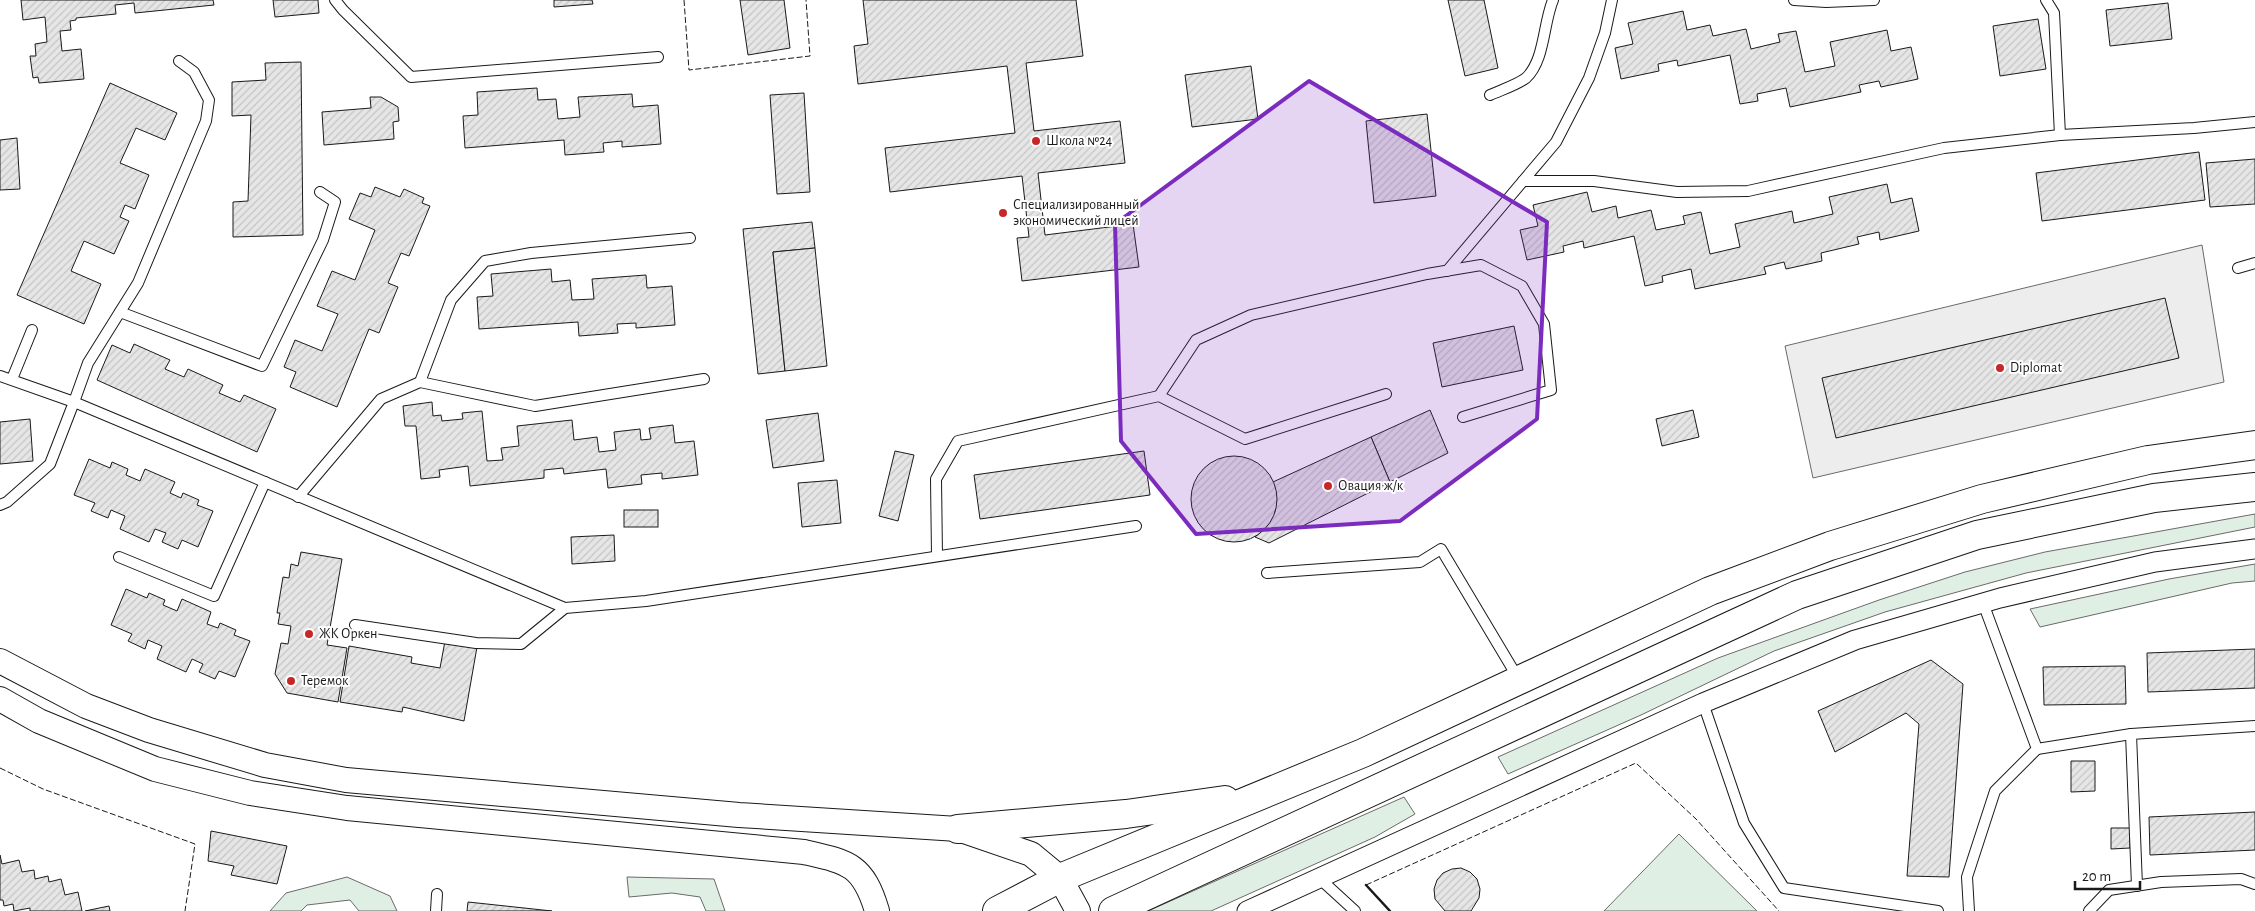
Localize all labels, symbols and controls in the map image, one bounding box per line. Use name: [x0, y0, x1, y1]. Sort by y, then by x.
place label: Школа №24: [1046, 134, 1113, 148]
marker: Школа №24: [1030, 135, 1042, 147]
place label: Специализированный экономический лицей: [1013, 198, 1139, 228]
marker: Специализированный экономический лицей: [997, 207, 1009, 219]
place label: Diplomat: [2010, 361, 2062, 375]
marker: Diplomat: [1994, 362, 2006, 374]
place label: Овация ж/к: [1338, 479, 1404, 493]
marker: Овация ж/к: [1322, 480, 1334, 492]
place label: ЖК Оркен: [319, 627, 378, 641]
marker: ЖК Оркен: [303, 628, 315, 640]
place label: Теремок: [301, 674, 349, 688]
marker: Теремок: [285, 675, 297, 687]
scale bar: [2075, 858, 2140, 890]
text: 20 m: [2082, 869, 2111, 884]

